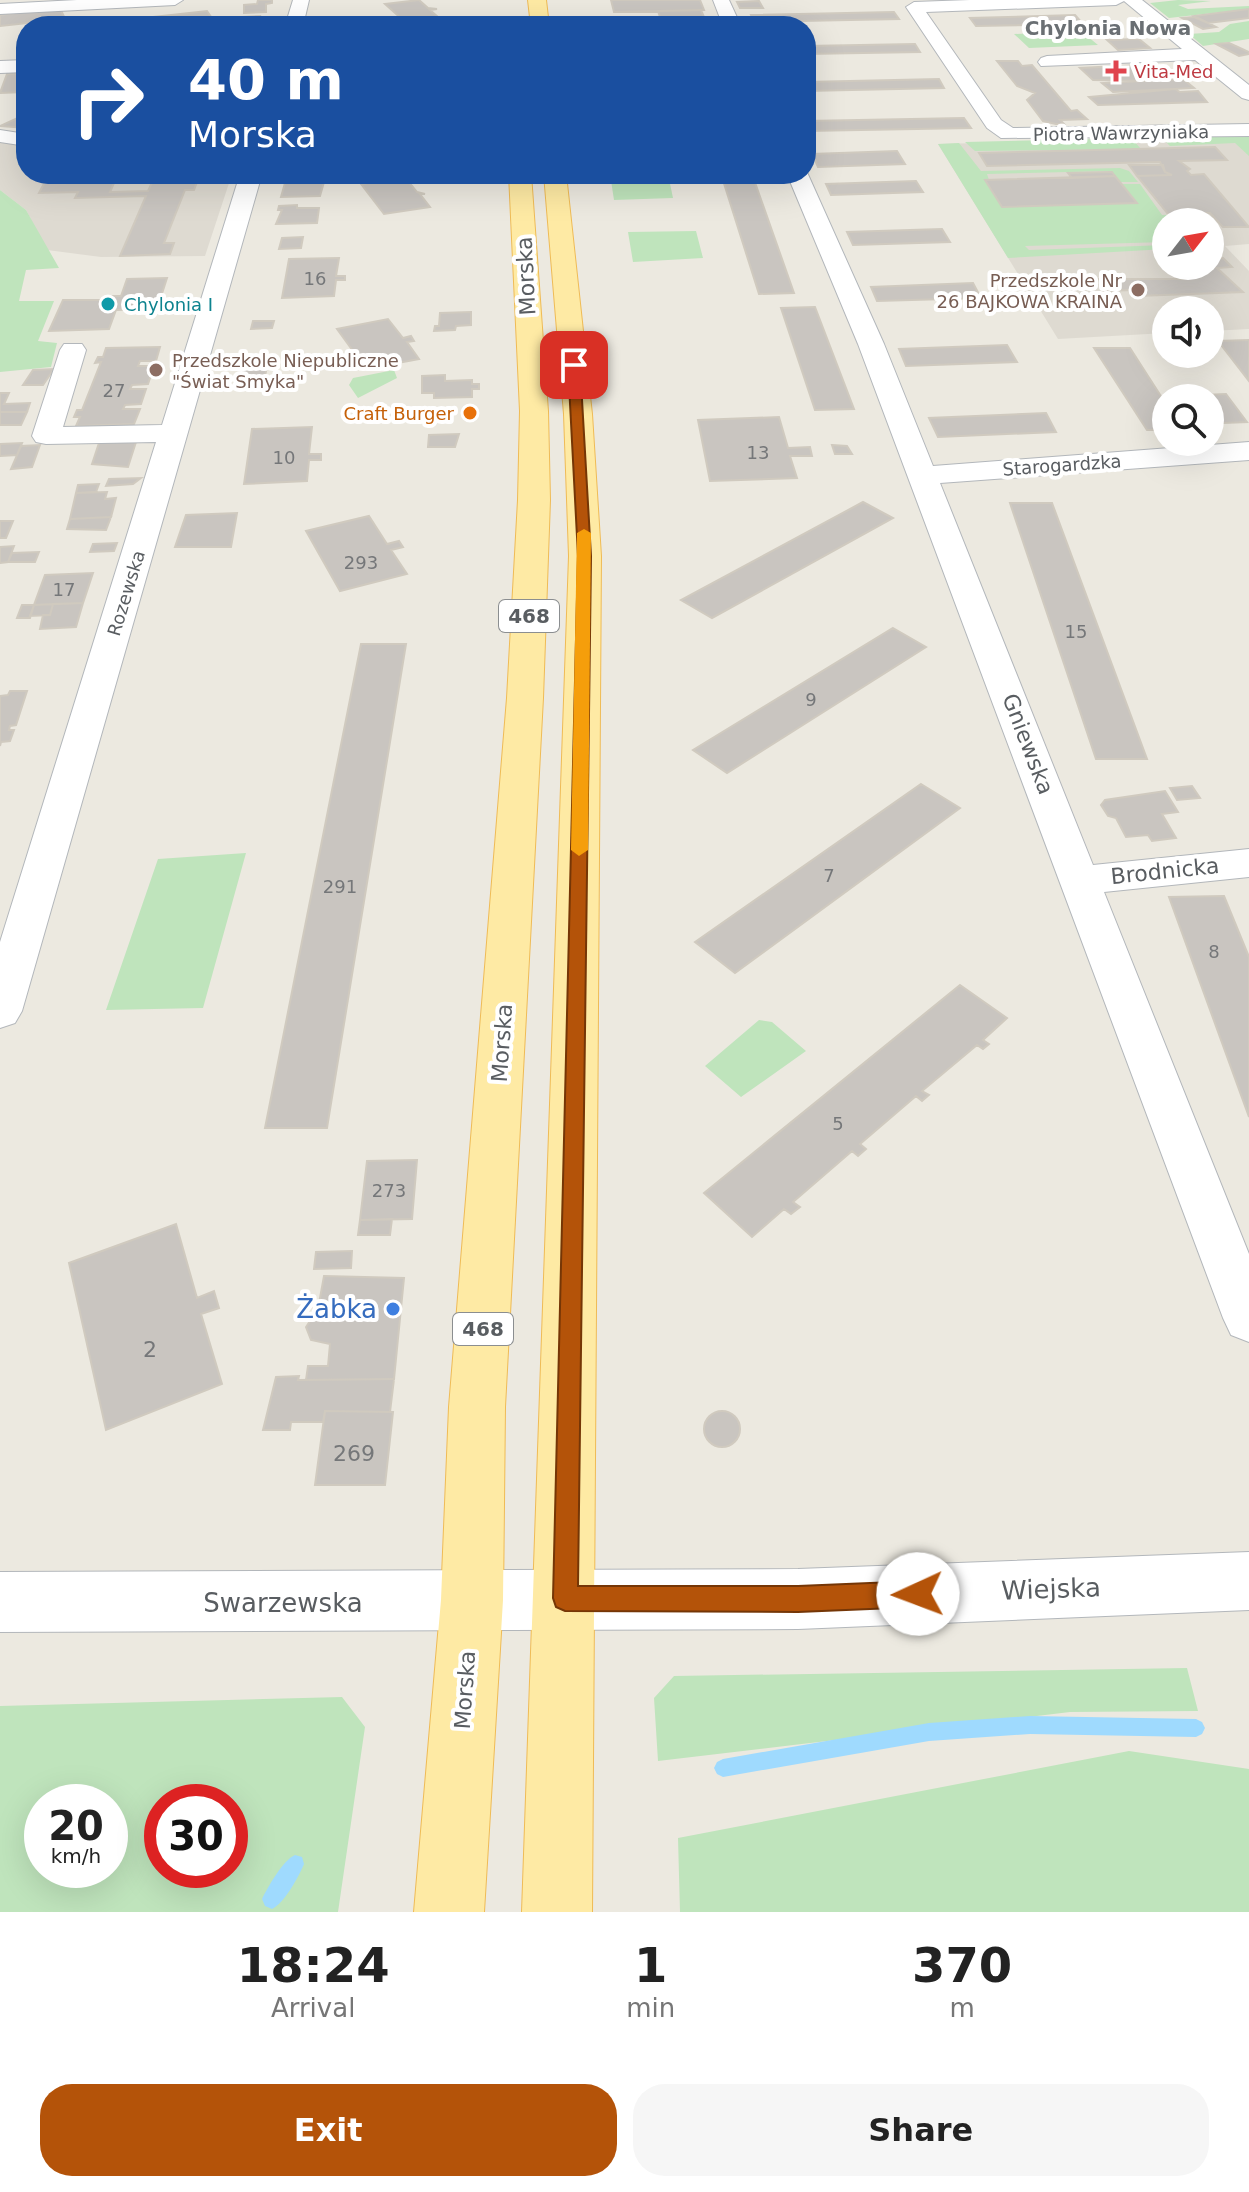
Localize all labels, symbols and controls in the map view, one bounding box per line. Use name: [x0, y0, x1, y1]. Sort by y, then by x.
district label: Chylonia Nowa: [1025, 16, 1191, 40]
text: 40 m: [188, 47, 344, 112]
icon: right: [56, 48, 160, 152]
marker: Vita-Med: [1105, 60, 1127, 82]
place label: Vita-Med: [1134, 61, 1214, 82]
text: Morska: [188, 114, 317, 155]
street label: Piotra Wawrzyniaka: [1033, 121, 1209, 145]
north arrow: [1152, 208, 1224, 280]
map controls: [1152, 208, 1224, 456]
street label: Morska: [511, 236, 541, 316]
house number: 16: [304, 268, 326, 289]
place label: Przedszkole Nr 26 BAJKOWA KRAINA: [937, 270, 1123, 312]
marker: Przedszkole Nr 26 BAJKOWA KRAINA: [1129, 281, 1147, 299]
place label: Chylonia I: [124, 294, 213, 315]
marker: Chylonia I: [99, 295, 117, 313]
button: sound: [1152, 296, 1224, 368]
pin: [540, 331, 608, 399]
icon: arrive: [552, 343, 596, 387]
place label: Przedszkole Niepubliczne "Świat Smyka": [172, 350, 399, 392]
marker: Przedszkole Niepubliczne "Świat Smyka": [147, 361, 165, 379]
house number: 27: [103, 380, 125, 401]
button: search: [1152, 384, 1224, 456]
place label: Craft Burger: [343, 403, 455, 424]
marker: Craft Burger: [461, 404, 479, 422]
house number: 13: [747, 442, 769, 463]
house number: 10: [273, 447, 295, 468]
street label: Starogardzka: [1002, 450, 1122, 480]
street label: Rozewska: [103, 548, 149, 638]
house number: 293: [344, 552, 378, 573]
house number: 17: [53, 579, 75, 600]
road number: 468: [499, 600, 559, 632]
house number: 15: [1065, 621, 1087, 642]
house number: 9: [805, 689, 817, 710]
street label: Gniewska: [997, 690, 1059, 798]
street label: Brodnicka: [1109, 853, 1221, 889]
house number: 7: [823, 865, 835, 886]
house number: 291: [323, 876, 357, 897]
house number: 8: [1208, 941, 1220, 962]
street label: Morska: [487, 1003, 517, 1083]
house number: 5: [832, 1113, 844, 1134]
house number: 273: [372, 1180, 406, 1201]
place label: Żabka: [296, 1293, 377, 1324]
marker: Żabka: [384, 1300, 402, 1318]
road number: 468: [453, 1313, 513, 1345]
house number: 2: [143, 1337, 157, 1362]
house number: 269: [333, 1441, 375, 1466]
position arrow: [876, 1552, 960, 1636]
street label: Wiejska: [1001, 1572, 1101, 1606]
street label: Swarzewska: [203, 1588, 363, 1618]
street label: Morska: [450, 1650, 480, 1730]
speed limit sign: 30: [144, 1784, 248, 1888]
text: 20: [48, 1803, 104, 1849]
text: km/h: [51, 1844, 101, 1868]
text: 18:24: [237, 1937, 390, 1993]
text: 1: [634, 1937, 667, 1993]
text: 370: [912, 1937, 1012, 1993]
text: Arrival: [271, 1993, 355, 2023]
text: min: [626, 1993, 675, 2023]
text: m: [949, 1993, 975, 2023]
button: Exit: [40, 2084, 617, 2176]
button: Share: [633, 2084, 1209, 2176]

